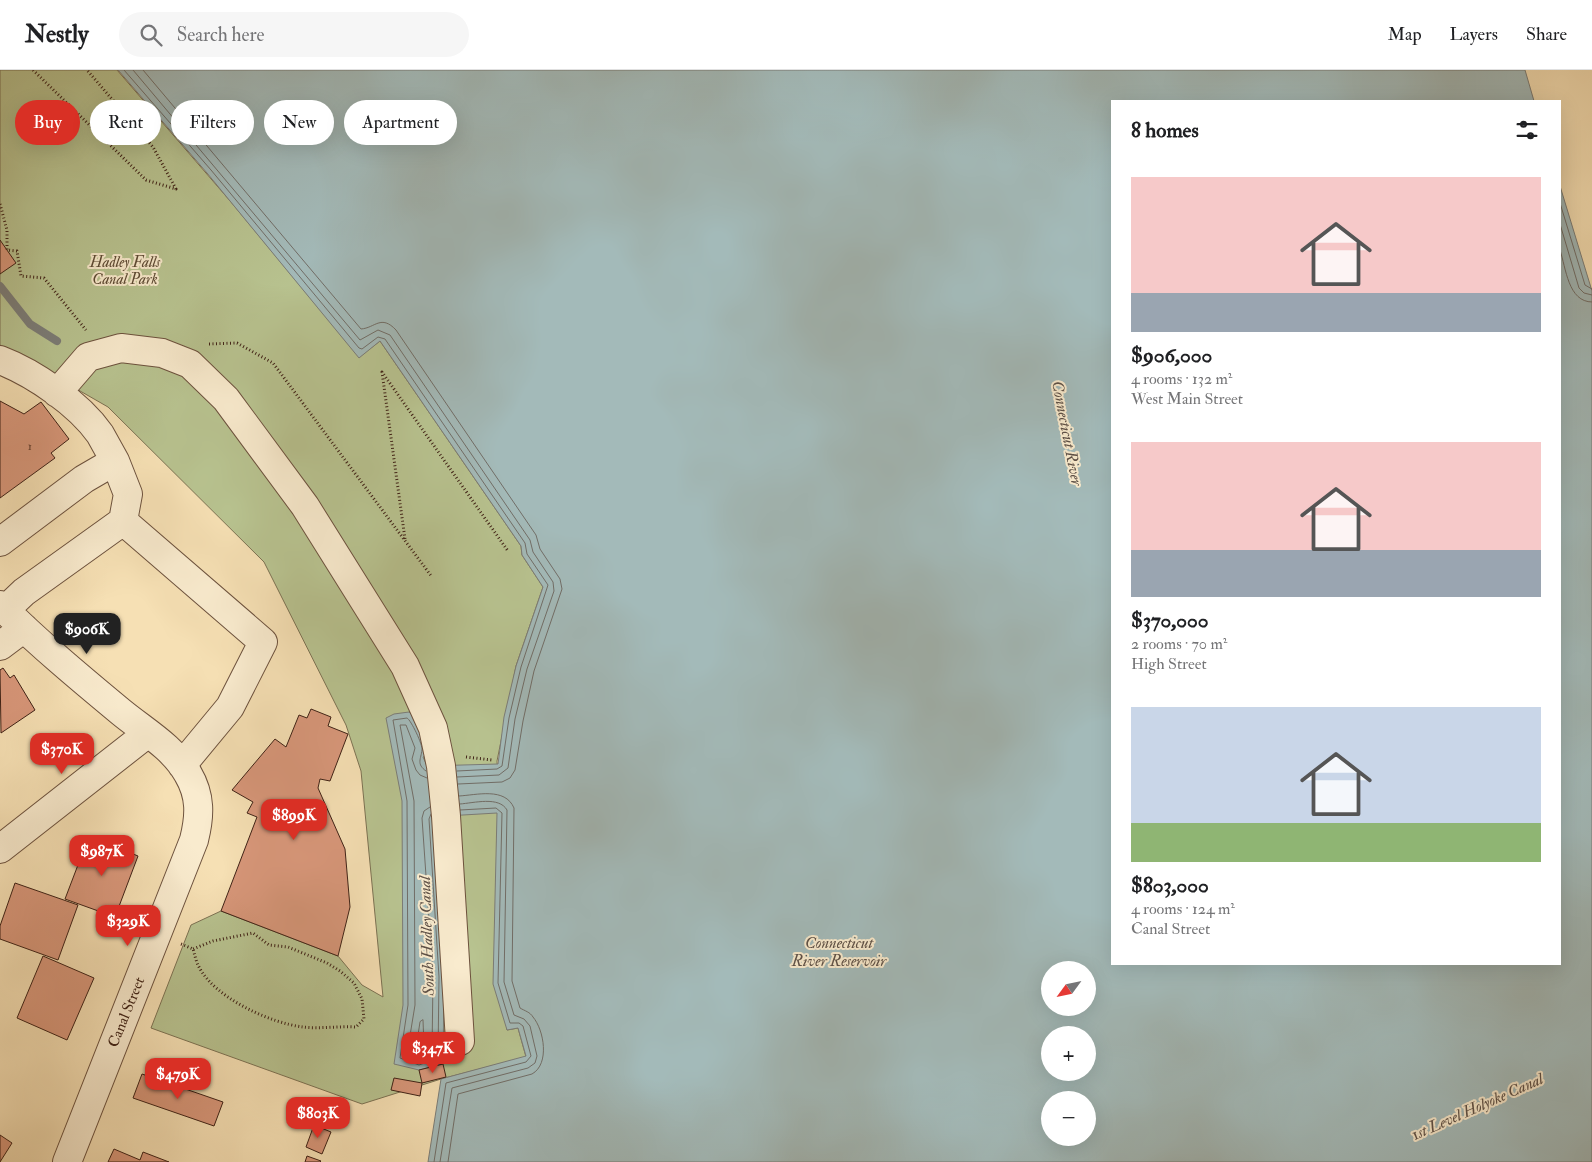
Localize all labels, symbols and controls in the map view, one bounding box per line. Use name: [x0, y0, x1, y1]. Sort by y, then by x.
search box: [119, 12, 469, 57]
text: Nestly: [25, 19, 89, 50]
icon: search: [137, 21, 165, 49]
text: Search here: [177, 23, 264, 47]
text: Map: [1388, 23, 1422, 46]
text: Layers: [1450, 23, 1498, 46]
text: Share: [1526, 23, 1567, 46]
chip: Buy: [15, 100, 80, 145]
chip: Rent: [90, 100, 161, 145]
chip: Filters: [171, 100, 254, 145]
chip: New: [264, 100, 334, 145]
chip: Apartment: [344, 100, 457, 145]
icon: filters: [1513, 116, 1541, 144]
text: 8 homes: [1131, 117, 1199, 144]
icon: home: [1291, 209, 1381, 299]
park label: Hadley Falls Canal Park: [89, 253, 161, 289]
text: $906,000: [1131, 342, 1212, 369]
text: 4 rooms · 132 m²: [1131, 369, 1232, 389]
water label: Connecticut River: [1047, 379, 1087, 488]
text: West Main Street: [1131, 389, 1243, 409]
house number: 1: [28, 439, 32, 454]
icon: home: [1291, 474, 1381, 564]
text: $370,000: [1131, 607, 1209, 634]
pin: $906K: [52, 612, 122, 655]
text: $906K: [65, 619, 109, 639]
text: 2 rooms · 70 m²: [1131, 634, 1227, 654]
text: High Street: [1131, 654, 1207, 674]
pin: $370K: [27, 732, 97, 775]
text: $370K: [41, 739, 83, 759]
icon: home: [1291, 739, 1381, 829]
pin: $899K: [259, 798, 329, 841]
text: $899K: [272, 805, 316, 825]
pin: $987K: [67, 834, 137, 877]
text: $987K: [80, 841, 124, 861]
text: $803,000: [1131, 872, 1209, 899]
water label: South Hadley Canal: [415, 875, 439, 997]
text: 4 rooms · 124 m²: [1131, 899, 1235, 919]
pin: $329K: [93, 904, 163, 947]
text: $329K: [107, 911, 149, 931]
text: Canal Street: [1131, 919, 1210, 939]
water label: Connecticut River Reservoir: [791, 933, 887, 971]
north arrow: [1041, 961, 1096, 1016]
map controls: [1041, 961, 1096, 1146]
street label: Canal Street: [104, 974, 149, 1050]
button: +: [1041, 1026, 1096, 1081]
pin: $347K: [398, 1032, 468, 1074]
text: $347K: [412, 1038, 454, 1058]
pin: $479K: [143, 1058, 213, 1100]
text: $479K: [156, 1064, 200, 1084]
water label: 1st Level Holyoke Canal: [1409, 1068, 1547, 1145]
button: −: [1041, 1091, 1096, 1146]
pin: $803K: [283, 1096, 353, 1139]
text: $803K: [297, 1103, 339, 1123]

